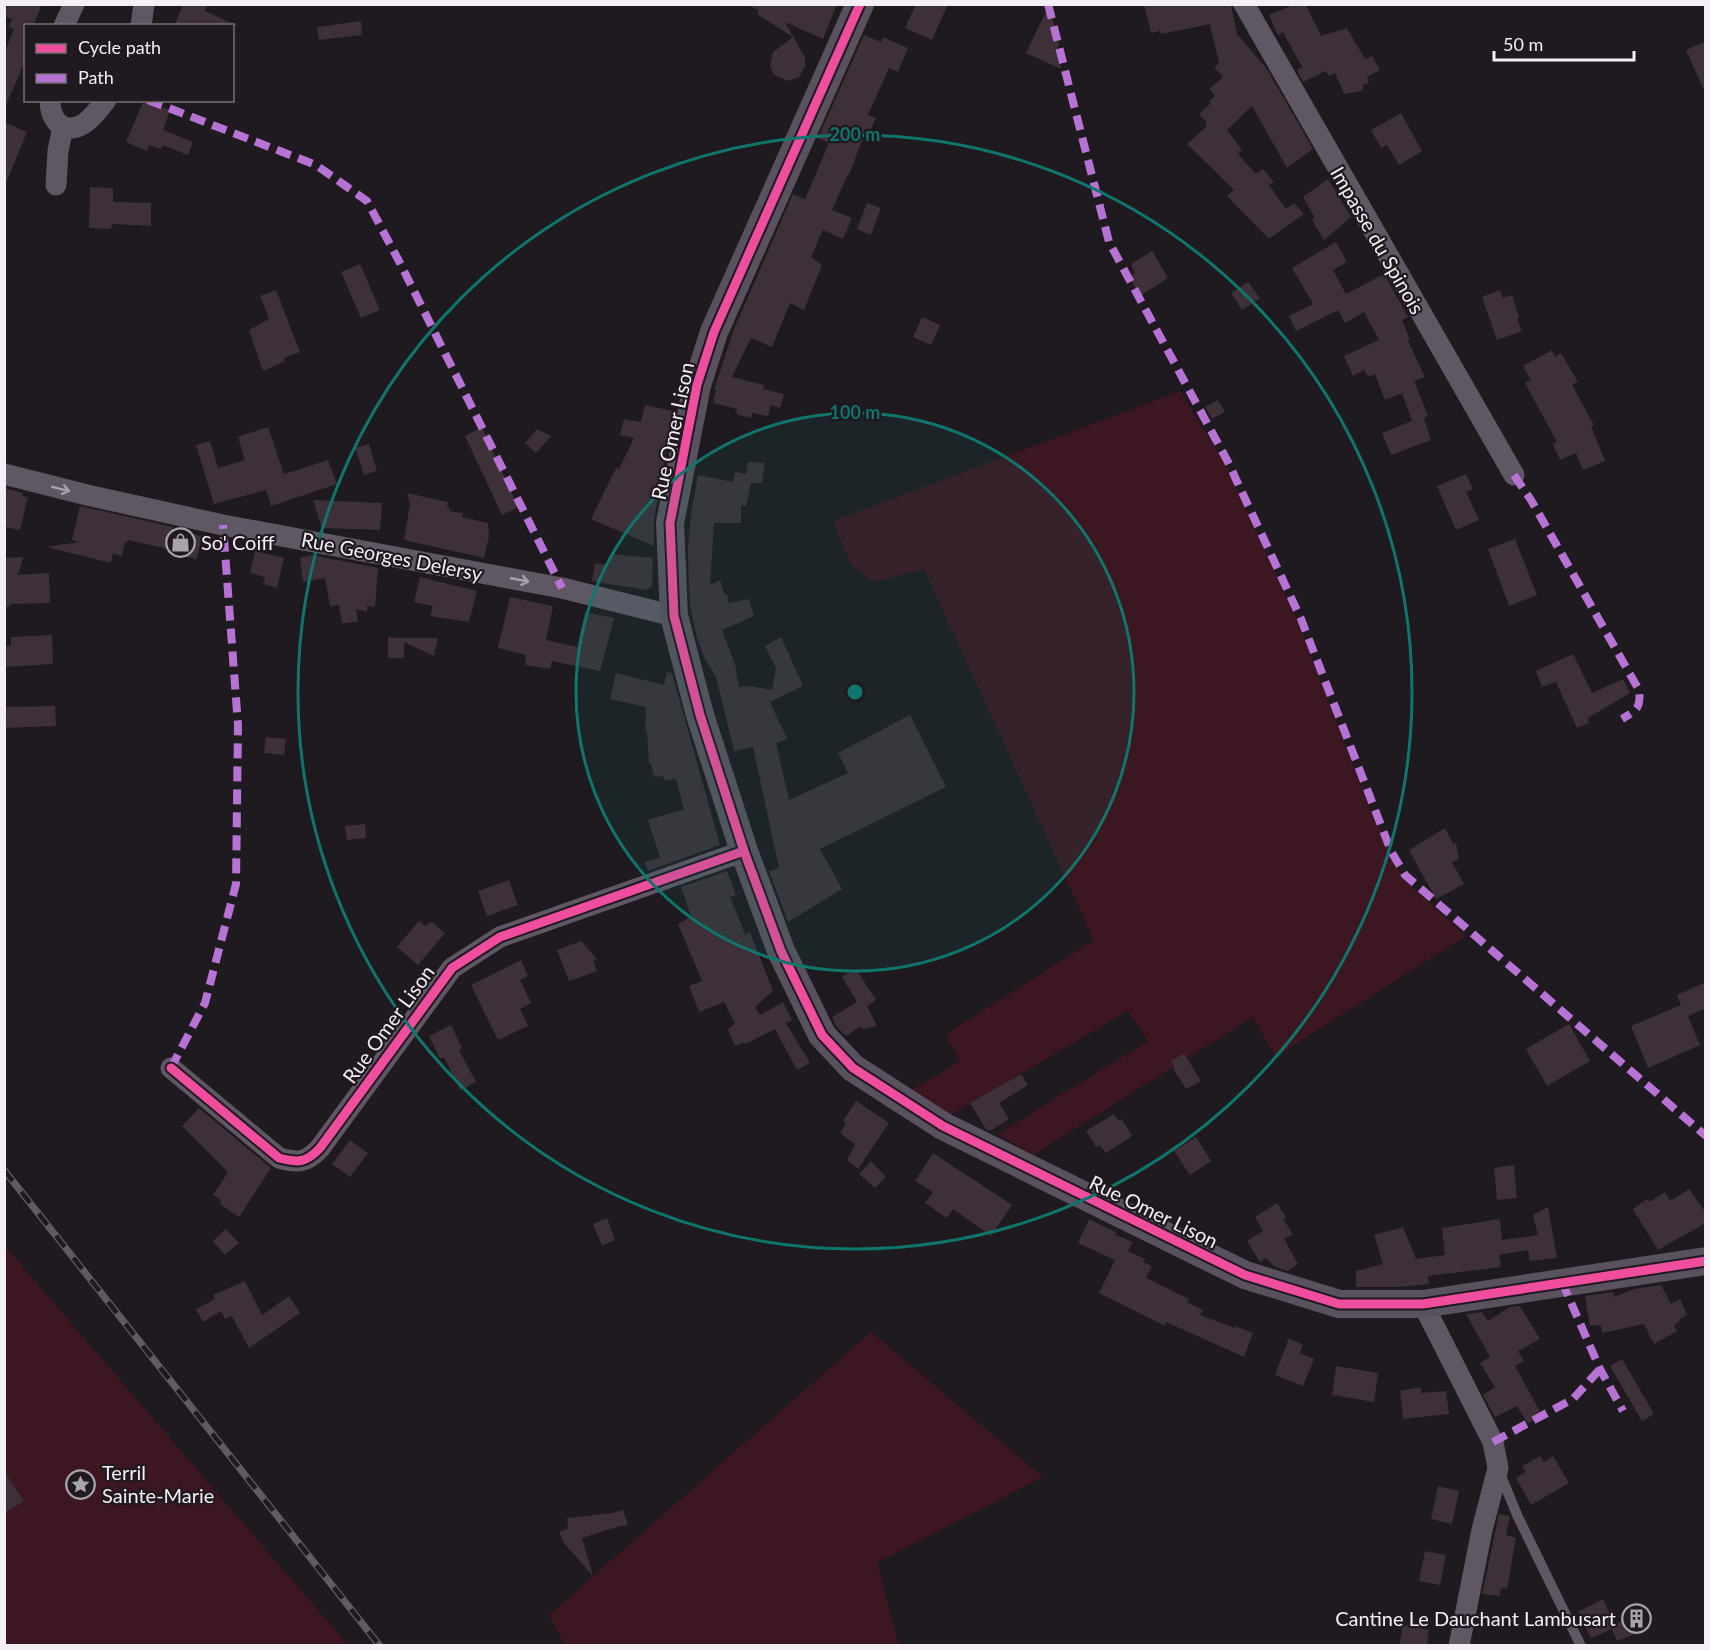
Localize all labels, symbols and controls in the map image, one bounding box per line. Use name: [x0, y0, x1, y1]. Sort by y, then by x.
legend: [24, 24, 234, 102]
scale bar: [1494, 24, 1634, 62]
text: 50 m: [1503, 33, 1543, 55]
text: Cycle path: [78, 36, 161, 58]
text: Path: [78, 66, 114, 88]
text: 200 m: [830, 123, 880, 145]
street label: Impasse du Spinois: [1326, 162, 1430, 318]
street label: Rue Omer Lison: [646, 360, 698, 502]
text: 100 m: [830, 401, 880, 423]
one-way arrow: [51, 483, 70, 495]
shop icon: So' Coiff: [164, 526, 196, 558]
street label: Rue Georges Delersy: [299, 527, 485, 585]
place label: So' Coiff: [201, 530, 275, 554]
one-way arrow: [510, 575, 529, 586]
centre of rings: [845, 682, 865, 702]
street label: Rue Omer Lison: [337, 960, 439, 1088]
street label: Rue Omer Lison: [1086, 1170, 1222, 1252]
place label: Terril Sainte-Marie: [102, 1460, 214, 1507]
place icon: Terril Sainte-Marie: [65, 1468, 97, 1500]
building icon: Cantine Le Dauchant Lambusart: [1621, 1602, 1653, 1634]
place label: Cantine Le Dauchant Lambusart: [1335, 1606, 1616, 1630]

